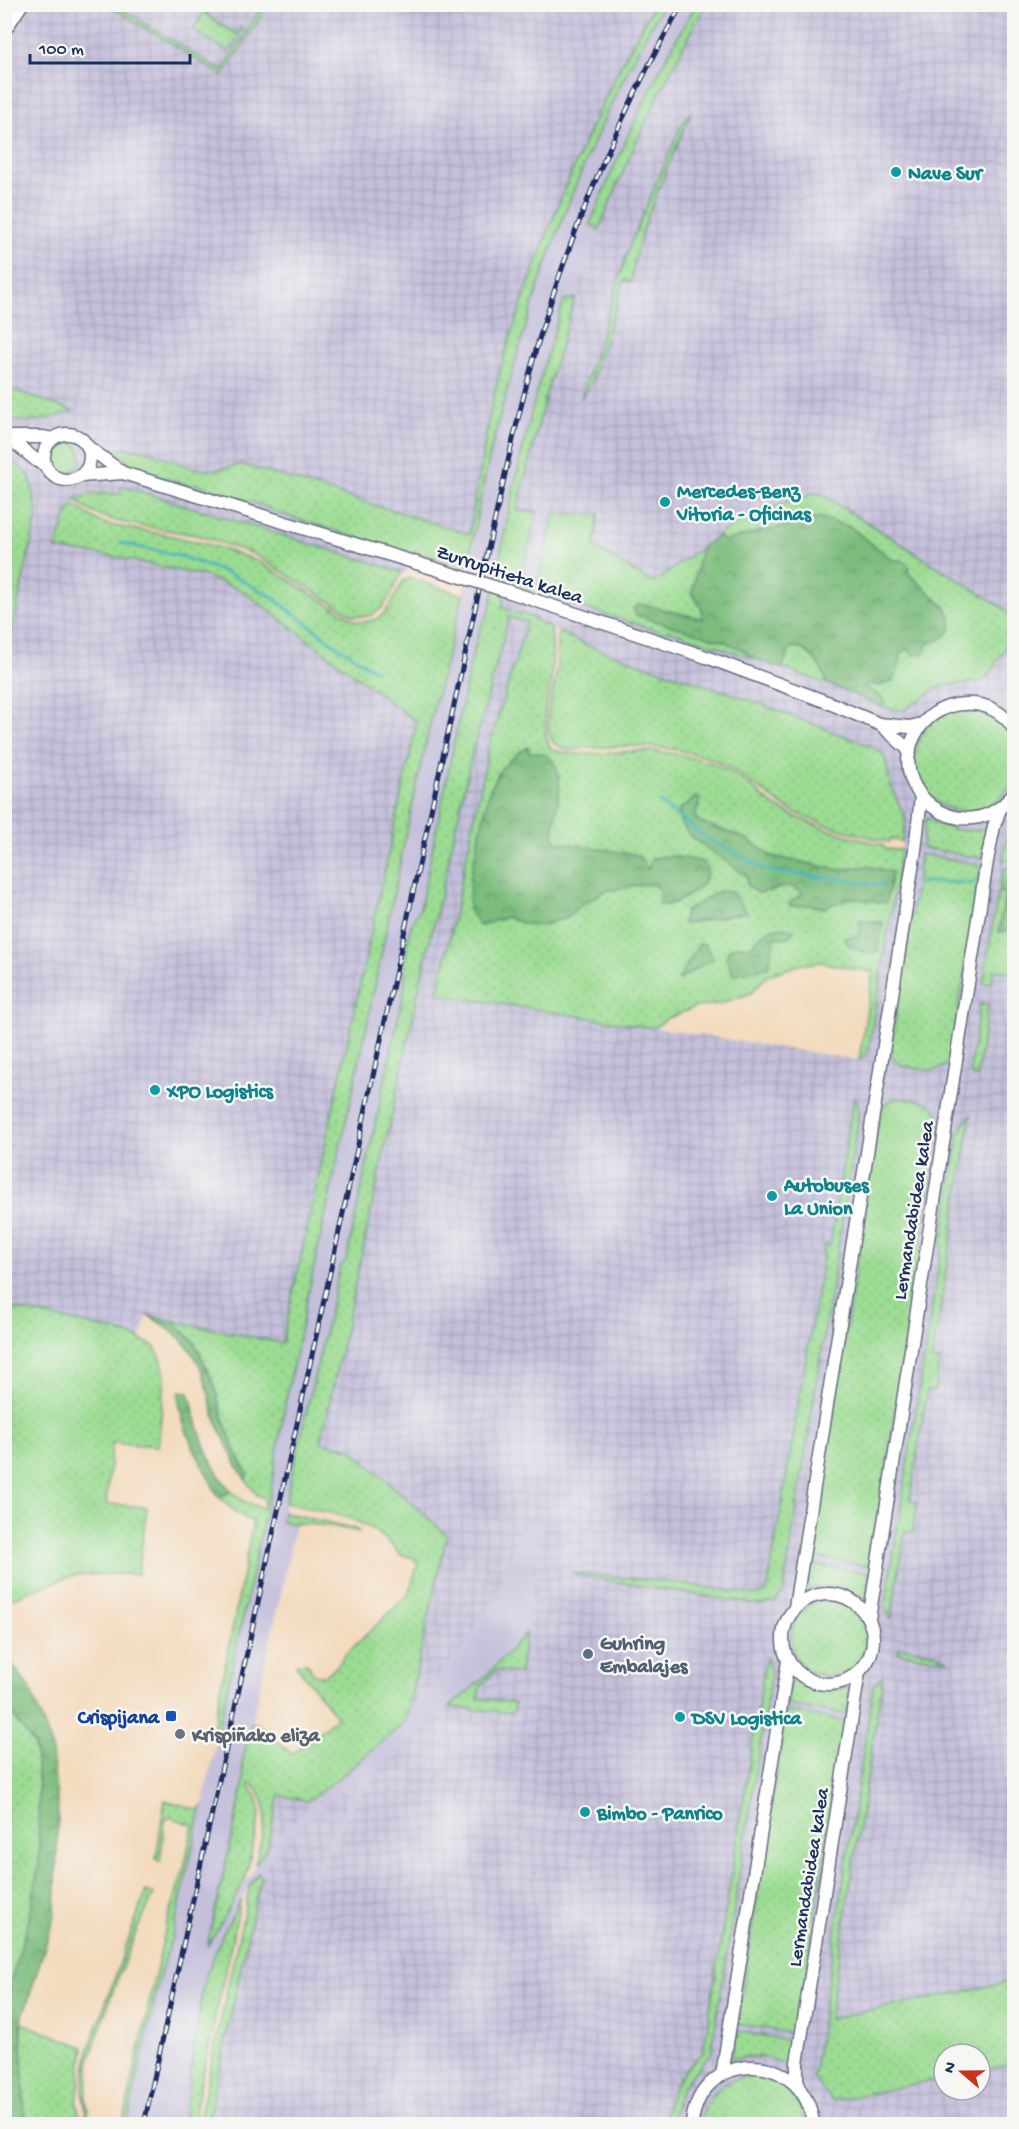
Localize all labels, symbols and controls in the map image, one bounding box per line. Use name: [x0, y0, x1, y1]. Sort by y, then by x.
scale bar: [30, 27, 190, 65]
text: 100 m: [38, 40, 84, 61]
place label: Nave Sur: [908, 164, 984, 187]
marker: Nave Sur: [889, 165, 903, 179]
place label: Mercedes-Benz Vitoria - Oficinas: [676, 482, 813, 528]
marker: Mercedes-Benz Vitoria - Oficinas: [658, 495, 672, 509]
street label: Zurrupitieta kalea: [433, 542, 586, 611]
place label: XPO Logistics: [166, 1082, 274, 1105]
marker: XPO Logistics: [148, 1083, 162, 1097]
street label: Lermandabidea kalea: [890, 1118, 941, 1302]
place label: Autobuses La Union: [783, 1176, 870, 1222]
marker: Autobuses La Union: [765, 1189, 779, 1203]
place label: Guhring Embalajes: [600, 1634, 689, 1680]
marker: Guhring Embalajes: [581, 1647, 595, 1661]
place label: Crispijana: [77, 1708, 160, 1731]
marker: Crispijana: [164, 1709, 178, 1723]
place label: DSV Logistica: [690, 1709, 802, 1732]
marker: DSV Logistica: [673, 1710, 687, 1724]
place label: Krispiñako eliza: [191, 1726, 320, 1749]
marker: Krispiñako eliza: [173, 1727, 187, 1741]
street label: Lermandabidea kalea: [785, 1785, 836, 1969]
place label: Bimbo - Panrico: [596, 1804, 723, 1827]
marker: Bimbo - Panrico: [578, 1805, 592, 1819]
north arrow: [932, 2042, 992, 2102]
text: N: [940, 2059, 962, 2076]

